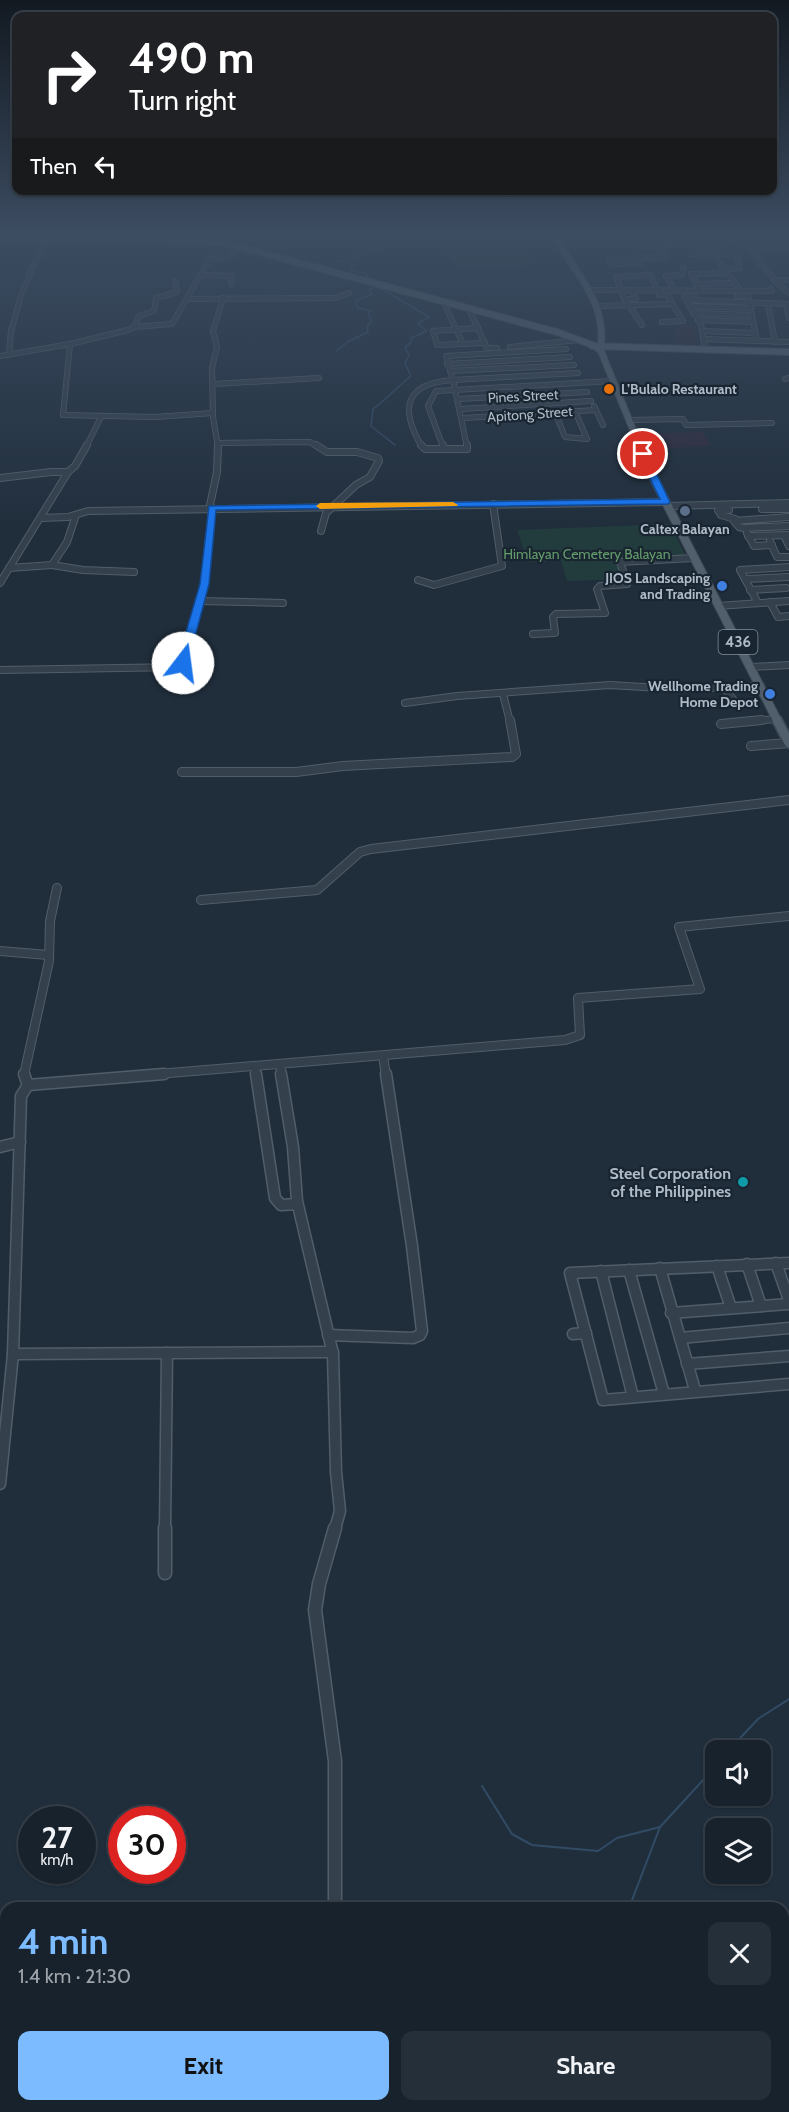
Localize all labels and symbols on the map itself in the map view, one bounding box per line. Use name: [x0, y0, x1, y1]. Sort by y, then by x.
place label: L’Bulalo Restaurant: [621, 380, 737, 398]
marker: L’Bulalo Restaurant: [602, 382, 616, 396]
street label: Pines Street: [487, 385, 559, 407]
street label: Apitong Street: [487, 402, 574, 426]
pin: [617, 428, 668, 479]
marker: Caltex Balayan: [678, 504, 692, 518]
place label: Caltex Balayan: [640, 520, 730, 538]
park label: Himlayan Cemetery Balayan: [503, 545, 671, 563]
place label: JIOS Landscaping and Trading: [604, 569, 710, 603]
marker: JIOS Landscaping and Trading: [715, 579, 729, 593]
road number: 436: [718, 630, 758, 654]
position arrow: [151, 631, 215, 695]
place label: Wellhome Trading Home Depot: [648, 677, 758, 711]
marker: Wellhome Trading Home Depot: [763, 687, 777, 701]
place label: Steel Corporation of the Philippines: [610, 1164, 731, 1201]
marker: Steel Corporation of the Philippines: [736, 1175, 750, 1189]
speed limit sign: 30: [108, 1806, 186, 1884]

